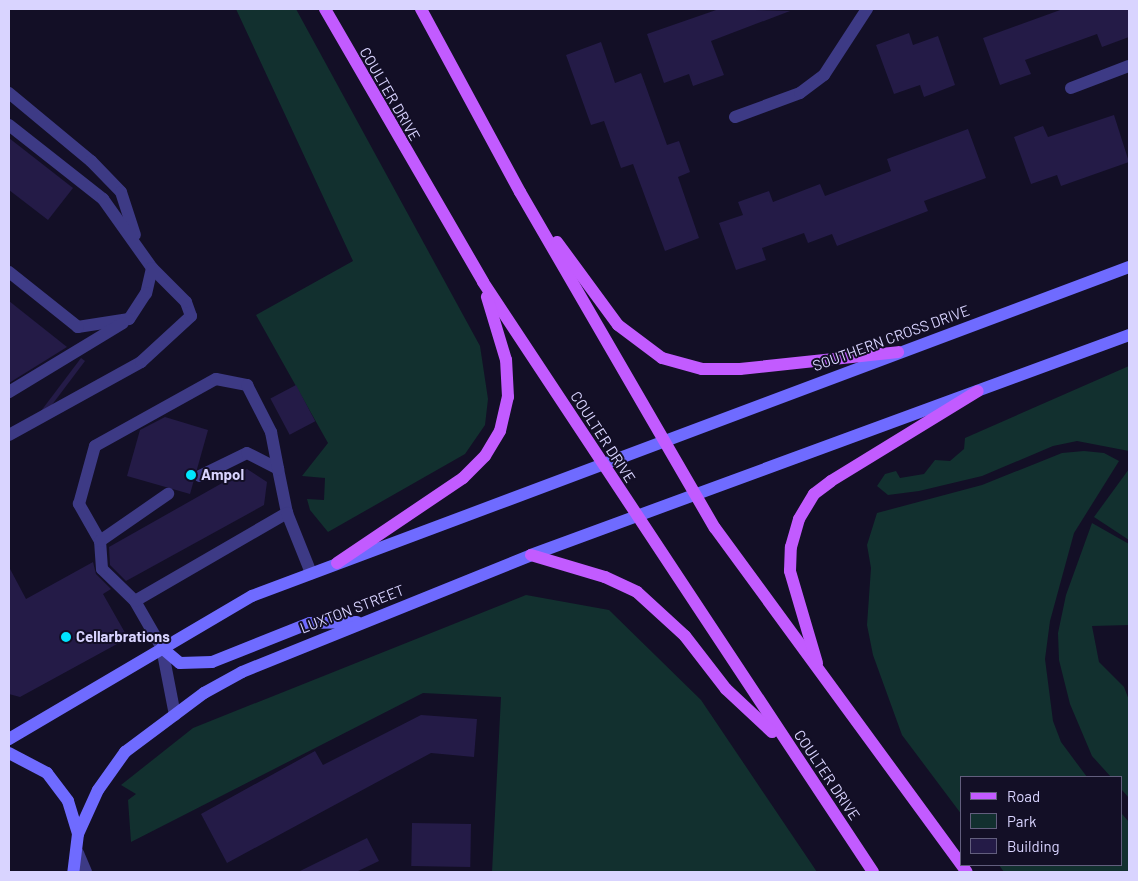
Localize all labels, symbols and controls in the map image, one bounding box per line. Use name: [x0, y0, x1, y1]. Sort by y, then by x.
street label: COULTER DRIVE: [356, 44, 424, 144]
street label: SOUTHERN CROSS DRIVE: [810, 301, 972, 375]
street label: COULTER DRIVE: [567, 388, 639, 486]
place label: Ampol: [201, 466, 244, 484]
marker: Ampol: [185, 469, 197, 481]
street label: LUXTON STREET: [297, 581, 407, 637]
place label: Cellarbrations: [76, 628, 170, 646]
marker: Cellarbrations: [60, 631, 72, 643]
street label: COULTER DRIVE: [790, 726, 864, 824]
legend: [960, 776, 1123, 866]
text: Road: [1007, 787, 1040, 805]
text: Park: [1007, 812, 1036, 830]
text: Building: [1007, 837, 1060, 855]

